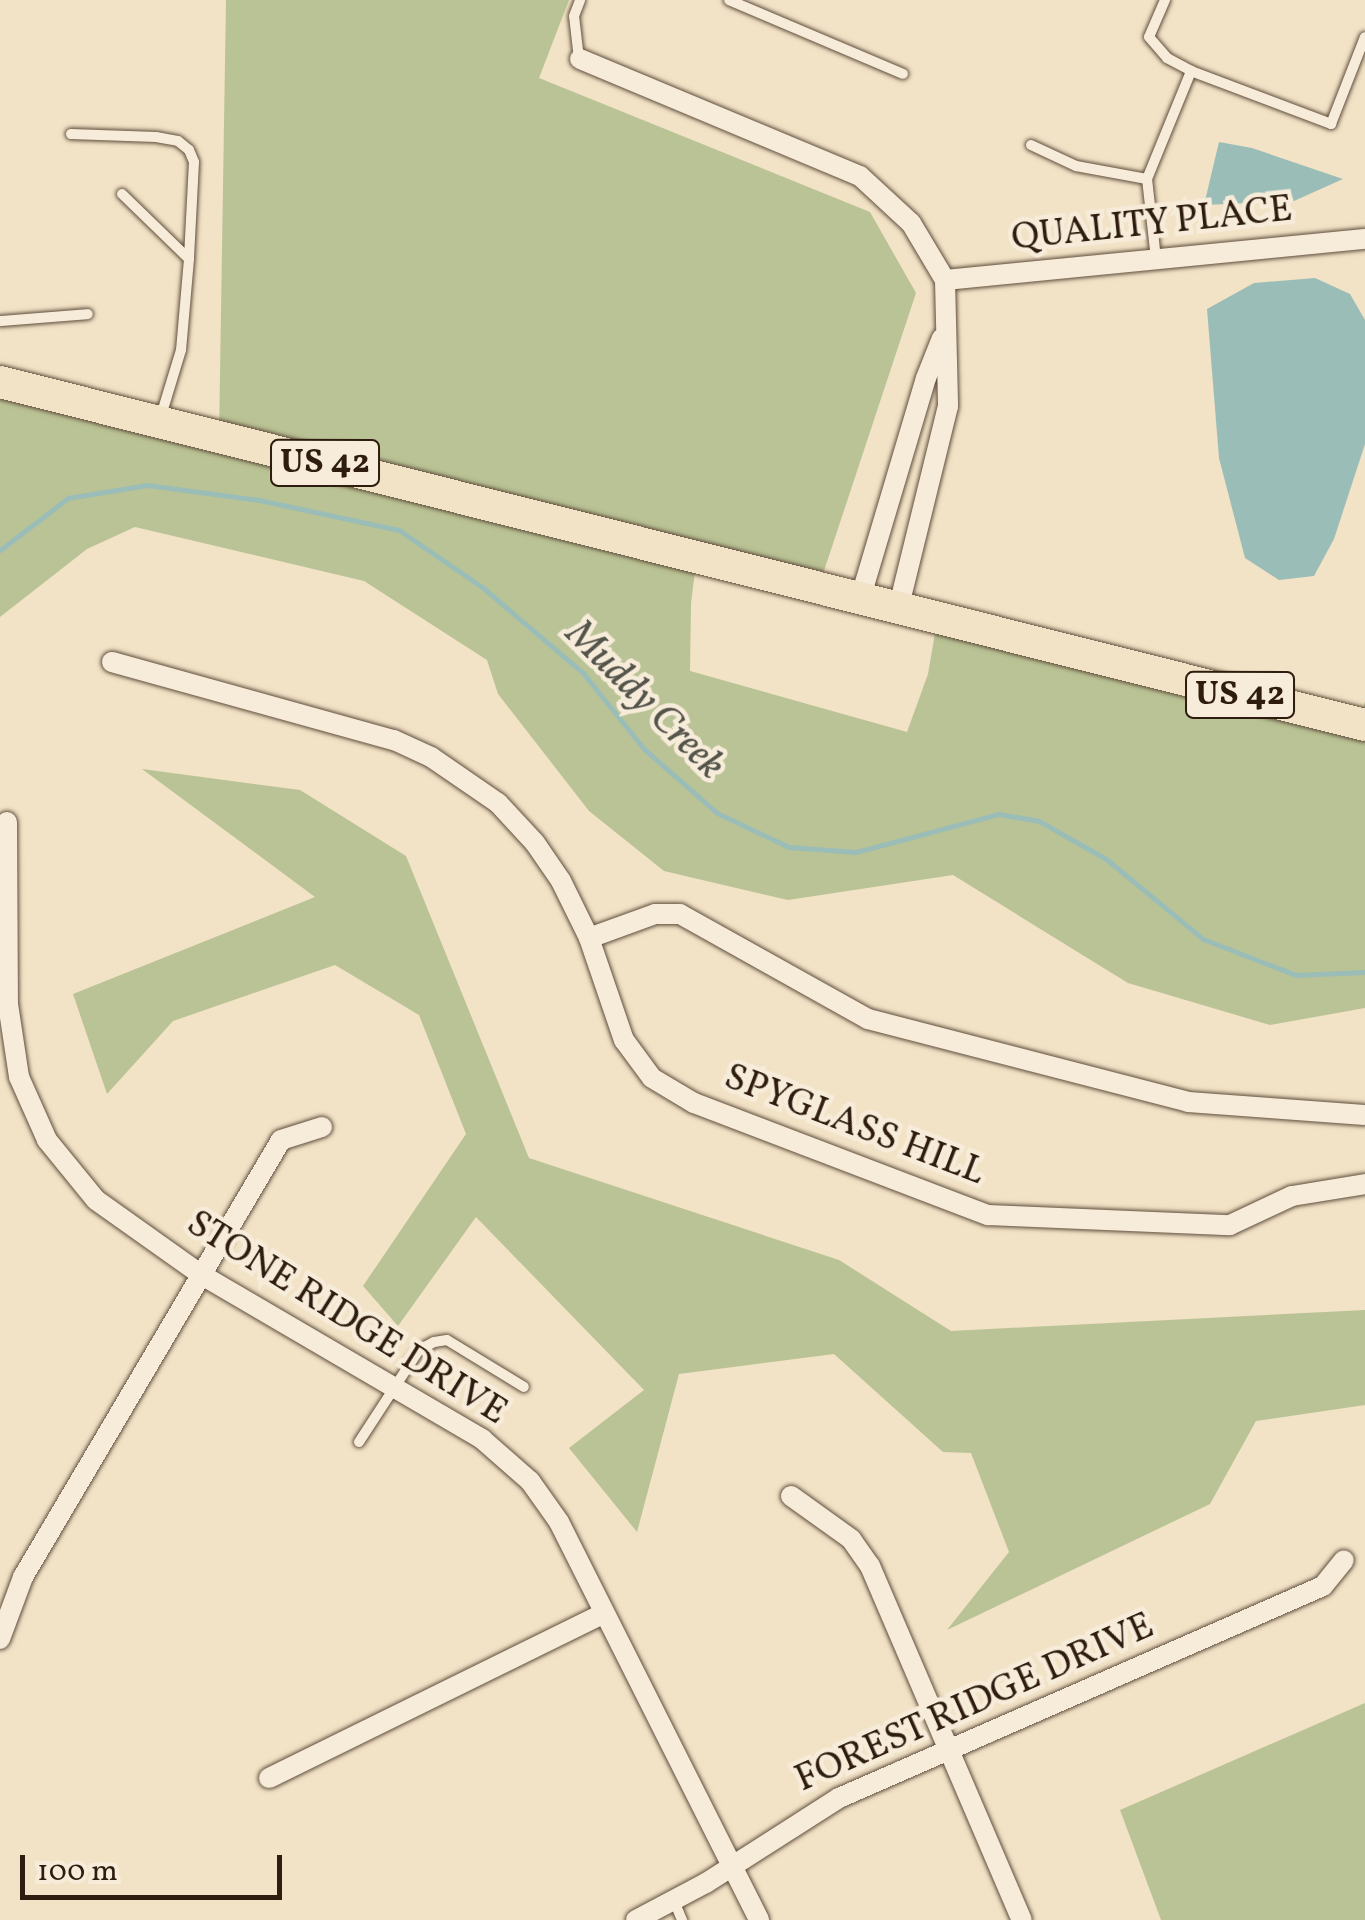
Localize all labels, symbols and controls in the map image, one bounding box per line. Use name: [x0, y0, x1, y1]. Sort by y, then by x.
street label: QUALITY PLACE: [1009, 188, 1295, 262]
road number: US 42: [270, 433, 380, 493]
water label: Muddy Creek: [554, 611, 734, 791]
road number: US 42: [1185, 665, 1295, 725]
street label: SPYGLASS HILL: [717, 1055, 991, 1197]
street label: STONE RIDGE DRIVE: [177, 1202, 515, 1436]
street label: FOREST RIDGE DRIVE: [788, 1604, 1162, 1804]
scale bar: [25, 1835, 288, 1897]
text: 100 m: [37, 1851, 118, 1893]

